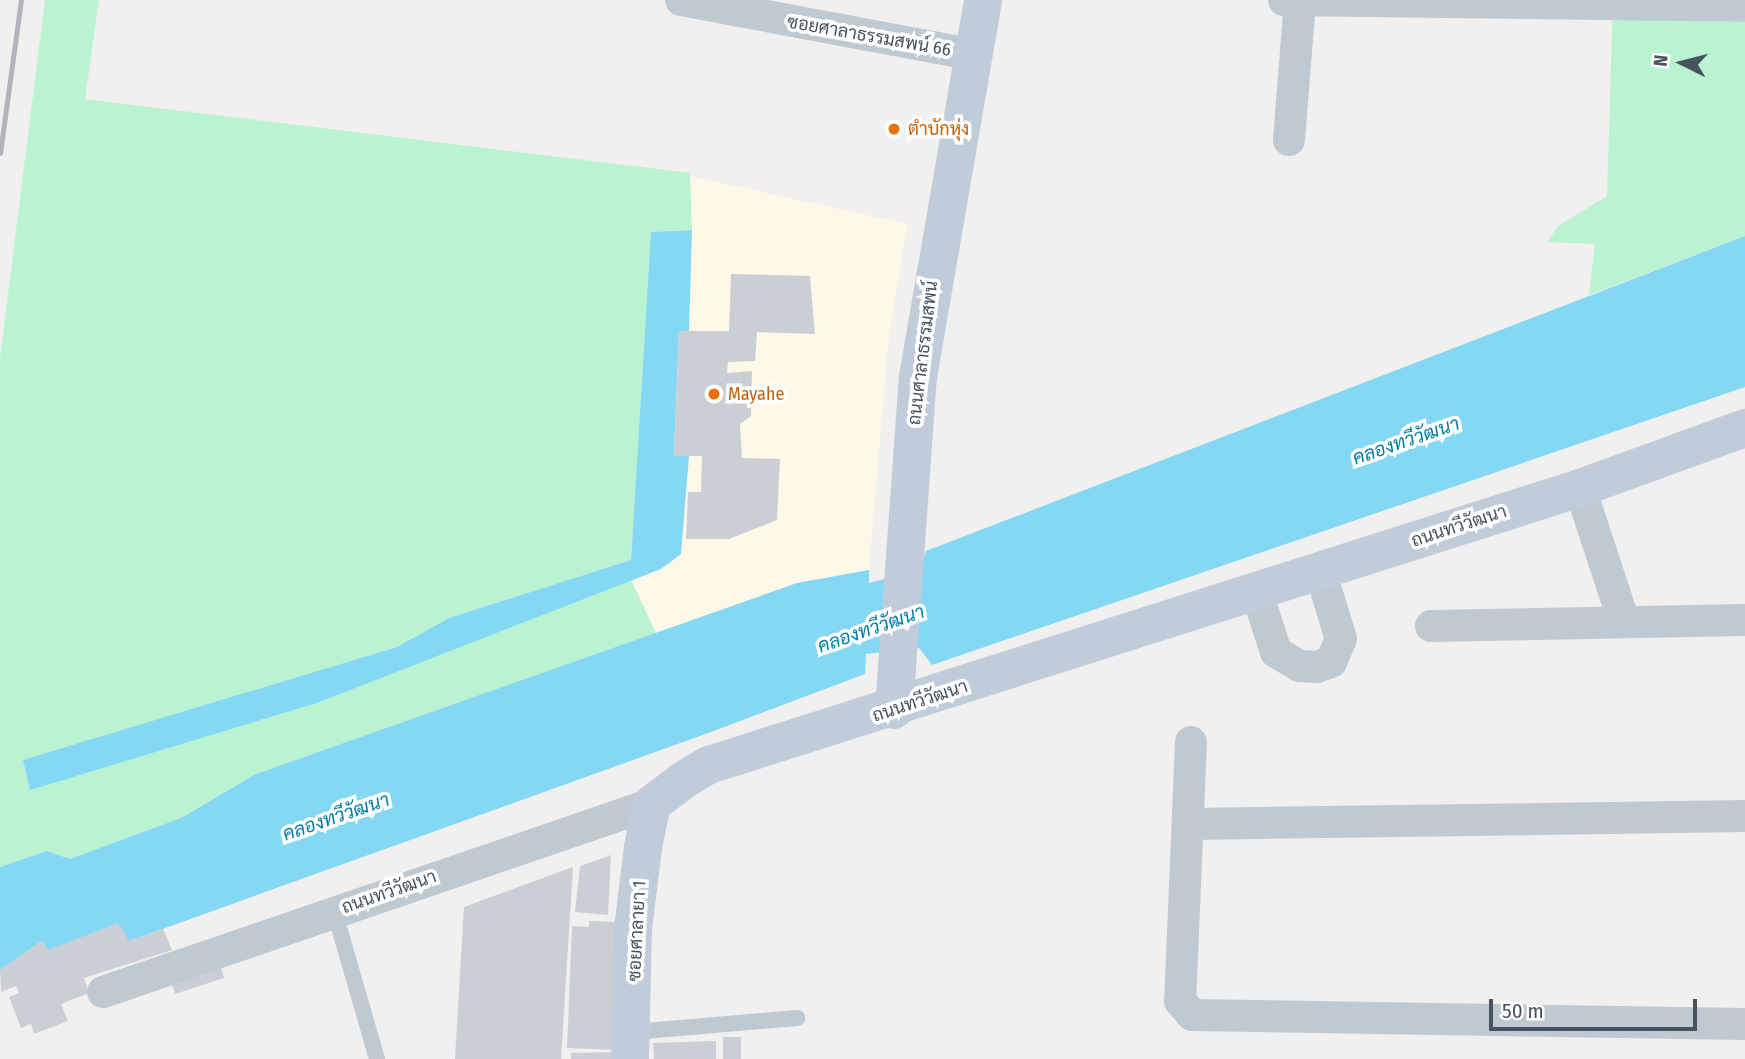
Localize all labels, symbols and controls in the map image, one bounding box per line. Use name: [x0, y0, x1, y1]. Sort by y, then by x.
street label: ซอยศาลาธรรมสพน์ 66: [785, 11, 953, 61]
north arrow: [1647, 28, 1717, 98]
text: N: [1649, 54, 1673, 68]
place label: ตำบักหุ่ง: [908, 118, 969, 140]
marker: ตำบักหุ่ง: [886, 121, 902, 137]
street label: ถนนศาลาธรรมสพน์: [903, 280, 943, 426]
place label: Mayahe: [728, 383, 784, 405]
marker: Mayahe: [706, 386, 722, 402]
water label: คลองทวีวัฒนา: [1350, 412, 1462, 470]
street label: ถนนทวีวัฒนา: [1409, 500, 1509, 552]
water label: คลองทวีวัฒนา: [815, 600, 927, 658]
street label: ถนนทวีวัฒนา: [870, 675, 970, 727]
water label: คลองทวีวัฒนา: [280, 788, 392, 846]
street label: ถนนทวีวัฒนา: [339, 866, 439, 918]
street label: ซอยศาลายา 1: [624, 880, 650, 982]
scale bar: [1493, 986, 1701, 1030]
text: 50 m: [1502, 998, 1544, 1024]

